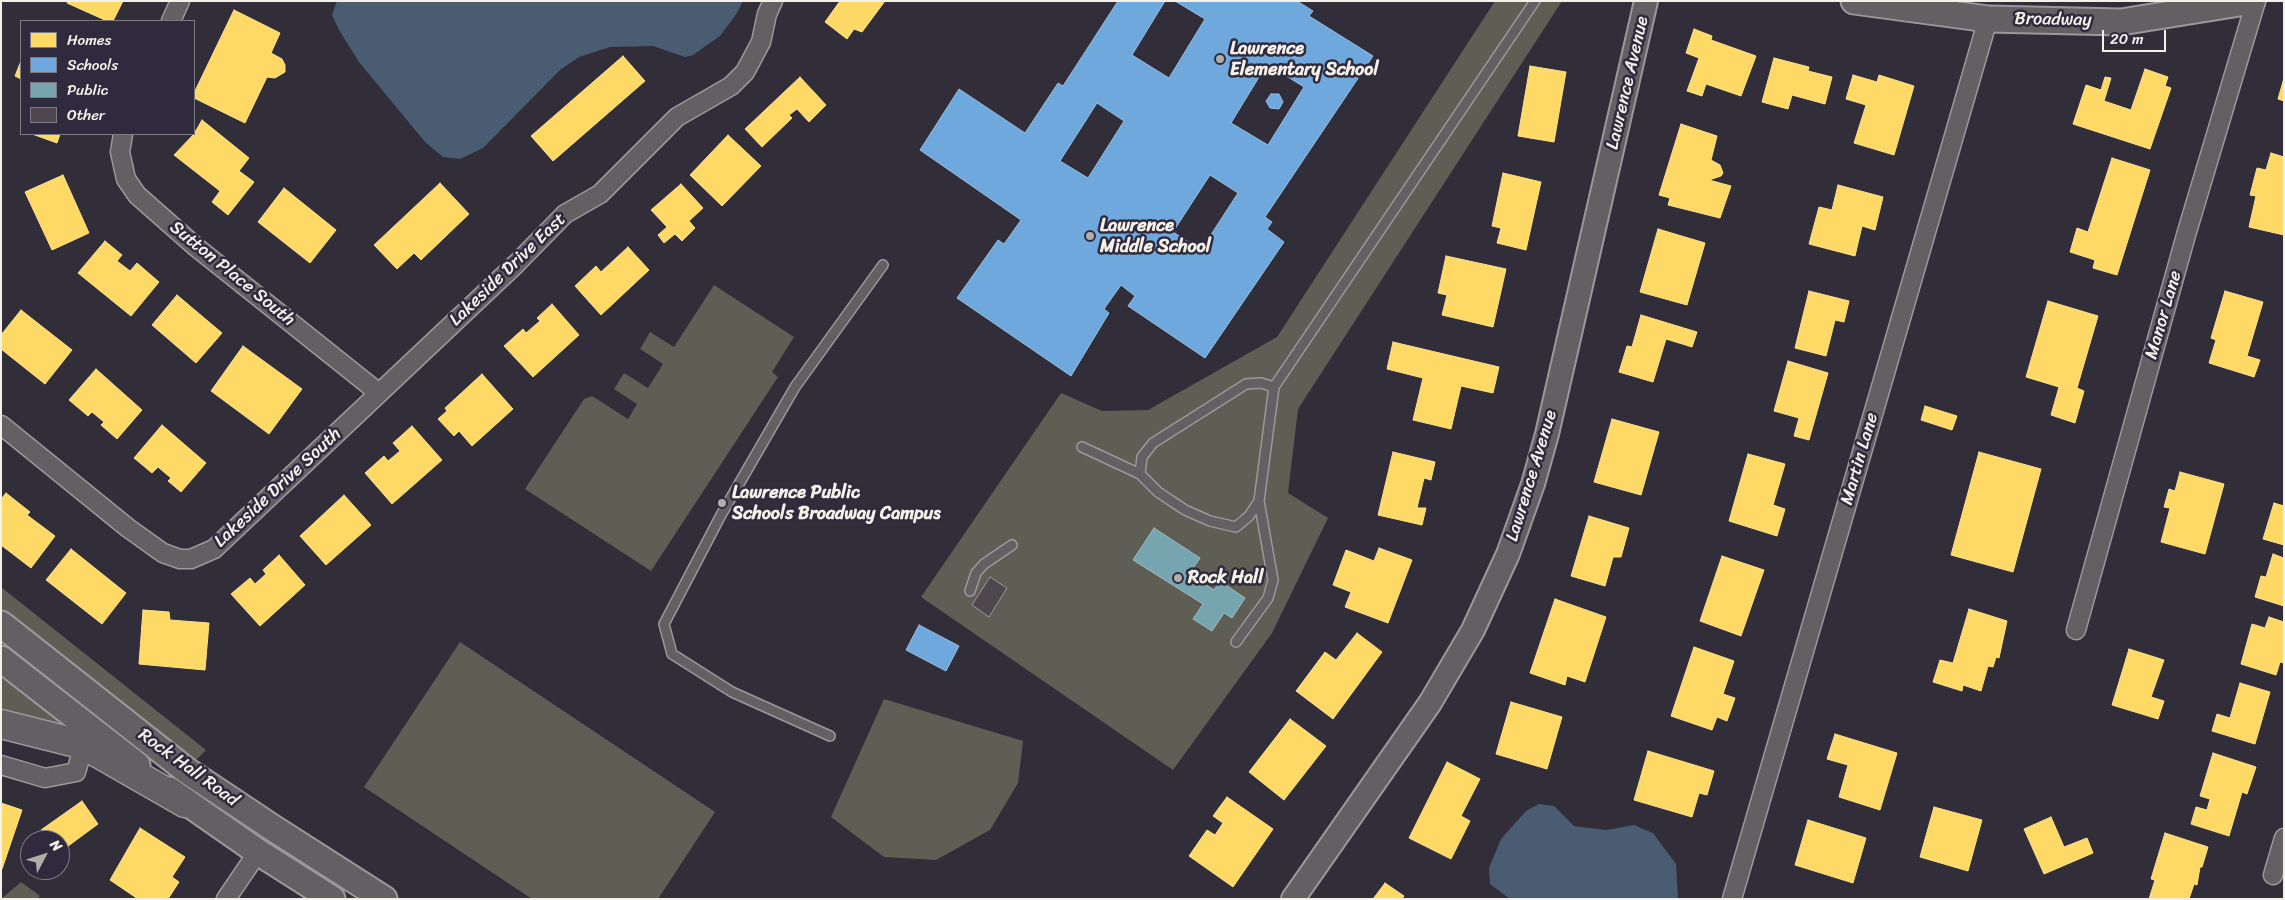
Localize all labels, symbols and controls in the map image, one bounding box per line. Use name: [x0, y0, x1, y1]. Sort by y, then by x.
street label: Broadway: [2014, 9, 2092, 31]
street label: Lawrence Avenue: [1602, 14, 1654, 152]
legend: [20, 20, 195, 135]
scale bar: [2105, 20, 2169, 52]
text: 20 m: [2110, 26, 2144, 52]
text: Homes: [67, 27, 111, 53]
place label: Lawrence Elementary School: [1230, 38, 1379, 80]
text: Schools: [67, 52, 118, 78]
marker: Lawrence Elementary School: [1214, 53, 1226, 65]
text: Public: [67, 77, 108, 103]
text: Other: [67, 102, 105, 128]
street label: Lakeside Drive East: [445, 209, 571, 331]
place label: Lawrence Middle School: [1100, 215, 1211, 258]
street label: Sutton Place South: [165, 217, 299, 331]
marker: Lawrence Middle School: [1084, 230, 1096, 242]
street label: Manor Lane: [2141, 268, 2187, 362]
street label: Lawrence Avenue: [1502, 408, 1562, 544]
street label: Martin Lane: [1837, 411, 1883, 507]
street label: Lakeside Drive South: [210, 424, 346, 552]
place label: Lawrence Public Schools Broadway Campus: [732, 482, 941, 524]
marker: Lawrence Public Schools Broadway Campus: [716, 497, 728, 509]
place label: Rock Hall: [1188, 567, 1263, 589]
marker: Rock Hall: [1172, 572, 1184, 584]
street label: Rock Hall Road: [134, 724, 242, 812]
north arrow: [20, 830, 70, 880]
text: N: [43, 834, 69, 857]

